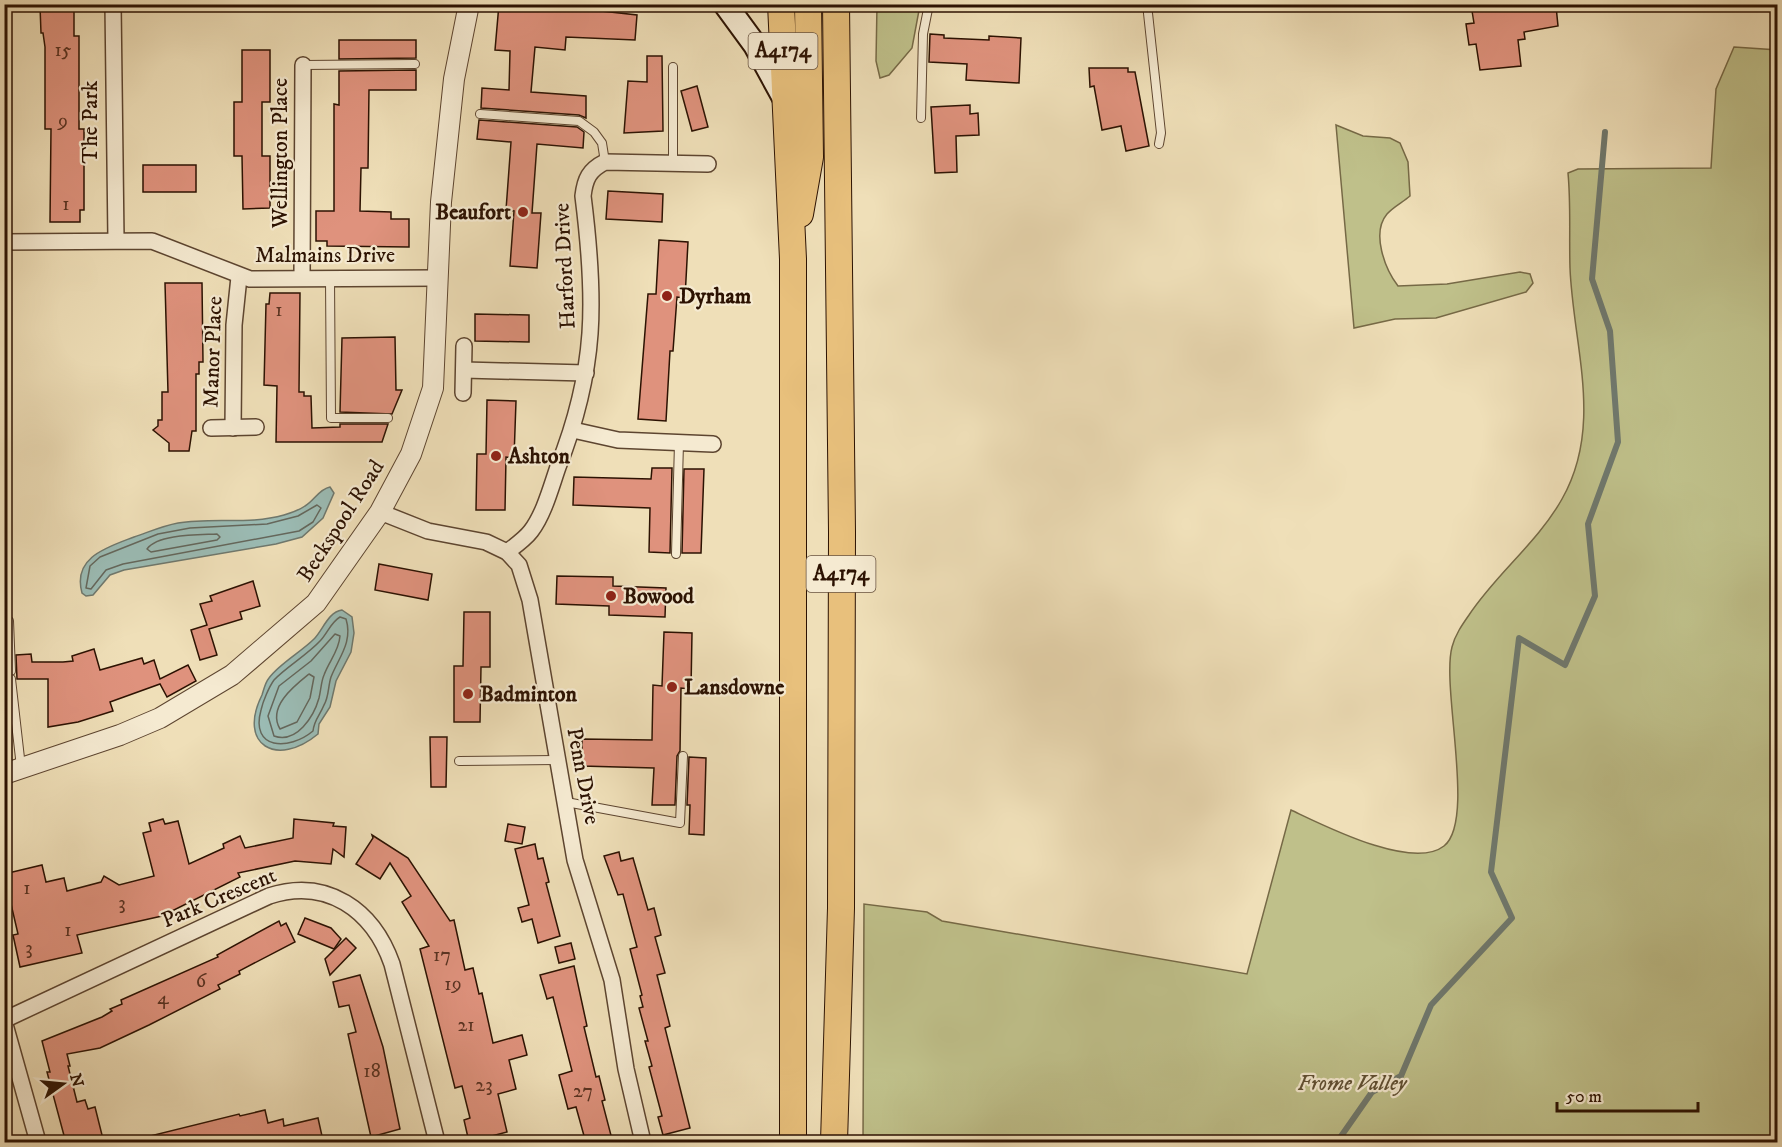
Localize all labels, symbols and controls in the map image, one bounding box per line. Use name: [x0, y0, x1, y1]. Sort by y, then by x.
road number: A4174: [748, 33, 818, 69]
house number: 15: [54, 38, 72, 63]
street label: Wellington Place: [267, 78, 294, 229]
street label: The Park: [77, 80, 104, 164]
house number: 9: [57, 109, 68, 134]
house number: 1: [62, 192, 70, 217]
place label: Beaufort: [435, 199, 511, 226]
street label: Harford Drive: [548, 202, 582, 330]
marker: Beaufort: [516, 205, 530, 219]
street label: Malmains Drive: [255, 242, 395, 269]
place label: Dyrham: [679, 283, 752, 310]
marker: Dyrham: [660, 289, 674, 303]
street label: Manor Place: [198, 296, 228, 408]
house number: 1: [275, 298, 283, 323]
place label: Ashton: [507, 443, 571, 470]
marker: Ashton: [489, 449, 503, 463]
street label: Beckspool Road: [292, 455, 390, 587]
road number: A4174: [806, 556, 876, 592]
place label: Bowood: [623, 583, 695, 610]
marker: Bowood: [604, 589, 618, 603]
place label: Lansdowne: [684, 674, 784, 701]
marker: Lansdowne: [665, 680, 679, 694]
place label: Badminton: [480, 681, 578, 708]
marker: Badminton: [461, 687, 475, 701]
street label: Penn Drive: [560, 725, 606, 827]
street label: Park Crescent: [158, 862, 280, 934]
house number: 1: [23, 876, 31, 901]
house number: 3: [118, 891, 126, 916]
house number: 1: [64, 918, 72, 943]
house number: 3: [25, 936, 33, 961]
house number: 17: [433, 943, 451, 968]
house number: 6: [196, 969, 207, 994]
house number: 19: [444, 972, 462, 997]
house number: 4: [157, 986, 169, 1011]
house number: 21: [457, 1013, 475, 1038]
north arrow: [33, 1054, 93, 1114]
house number: 18: [363, 1059, 381, 1084]
park label: Frome Valley: [1298, 1070, 1408, 1097]
text: N: [65, 1071, 88, 1089]
house number: 23: [475, 1073, 493, 1098]
scale bar: [1557, 1075, 1698, 1113]
house number: 27: [573, 1079, 593, 1104]
text: 50 m: [1566, 1086, 1602, 1108]

